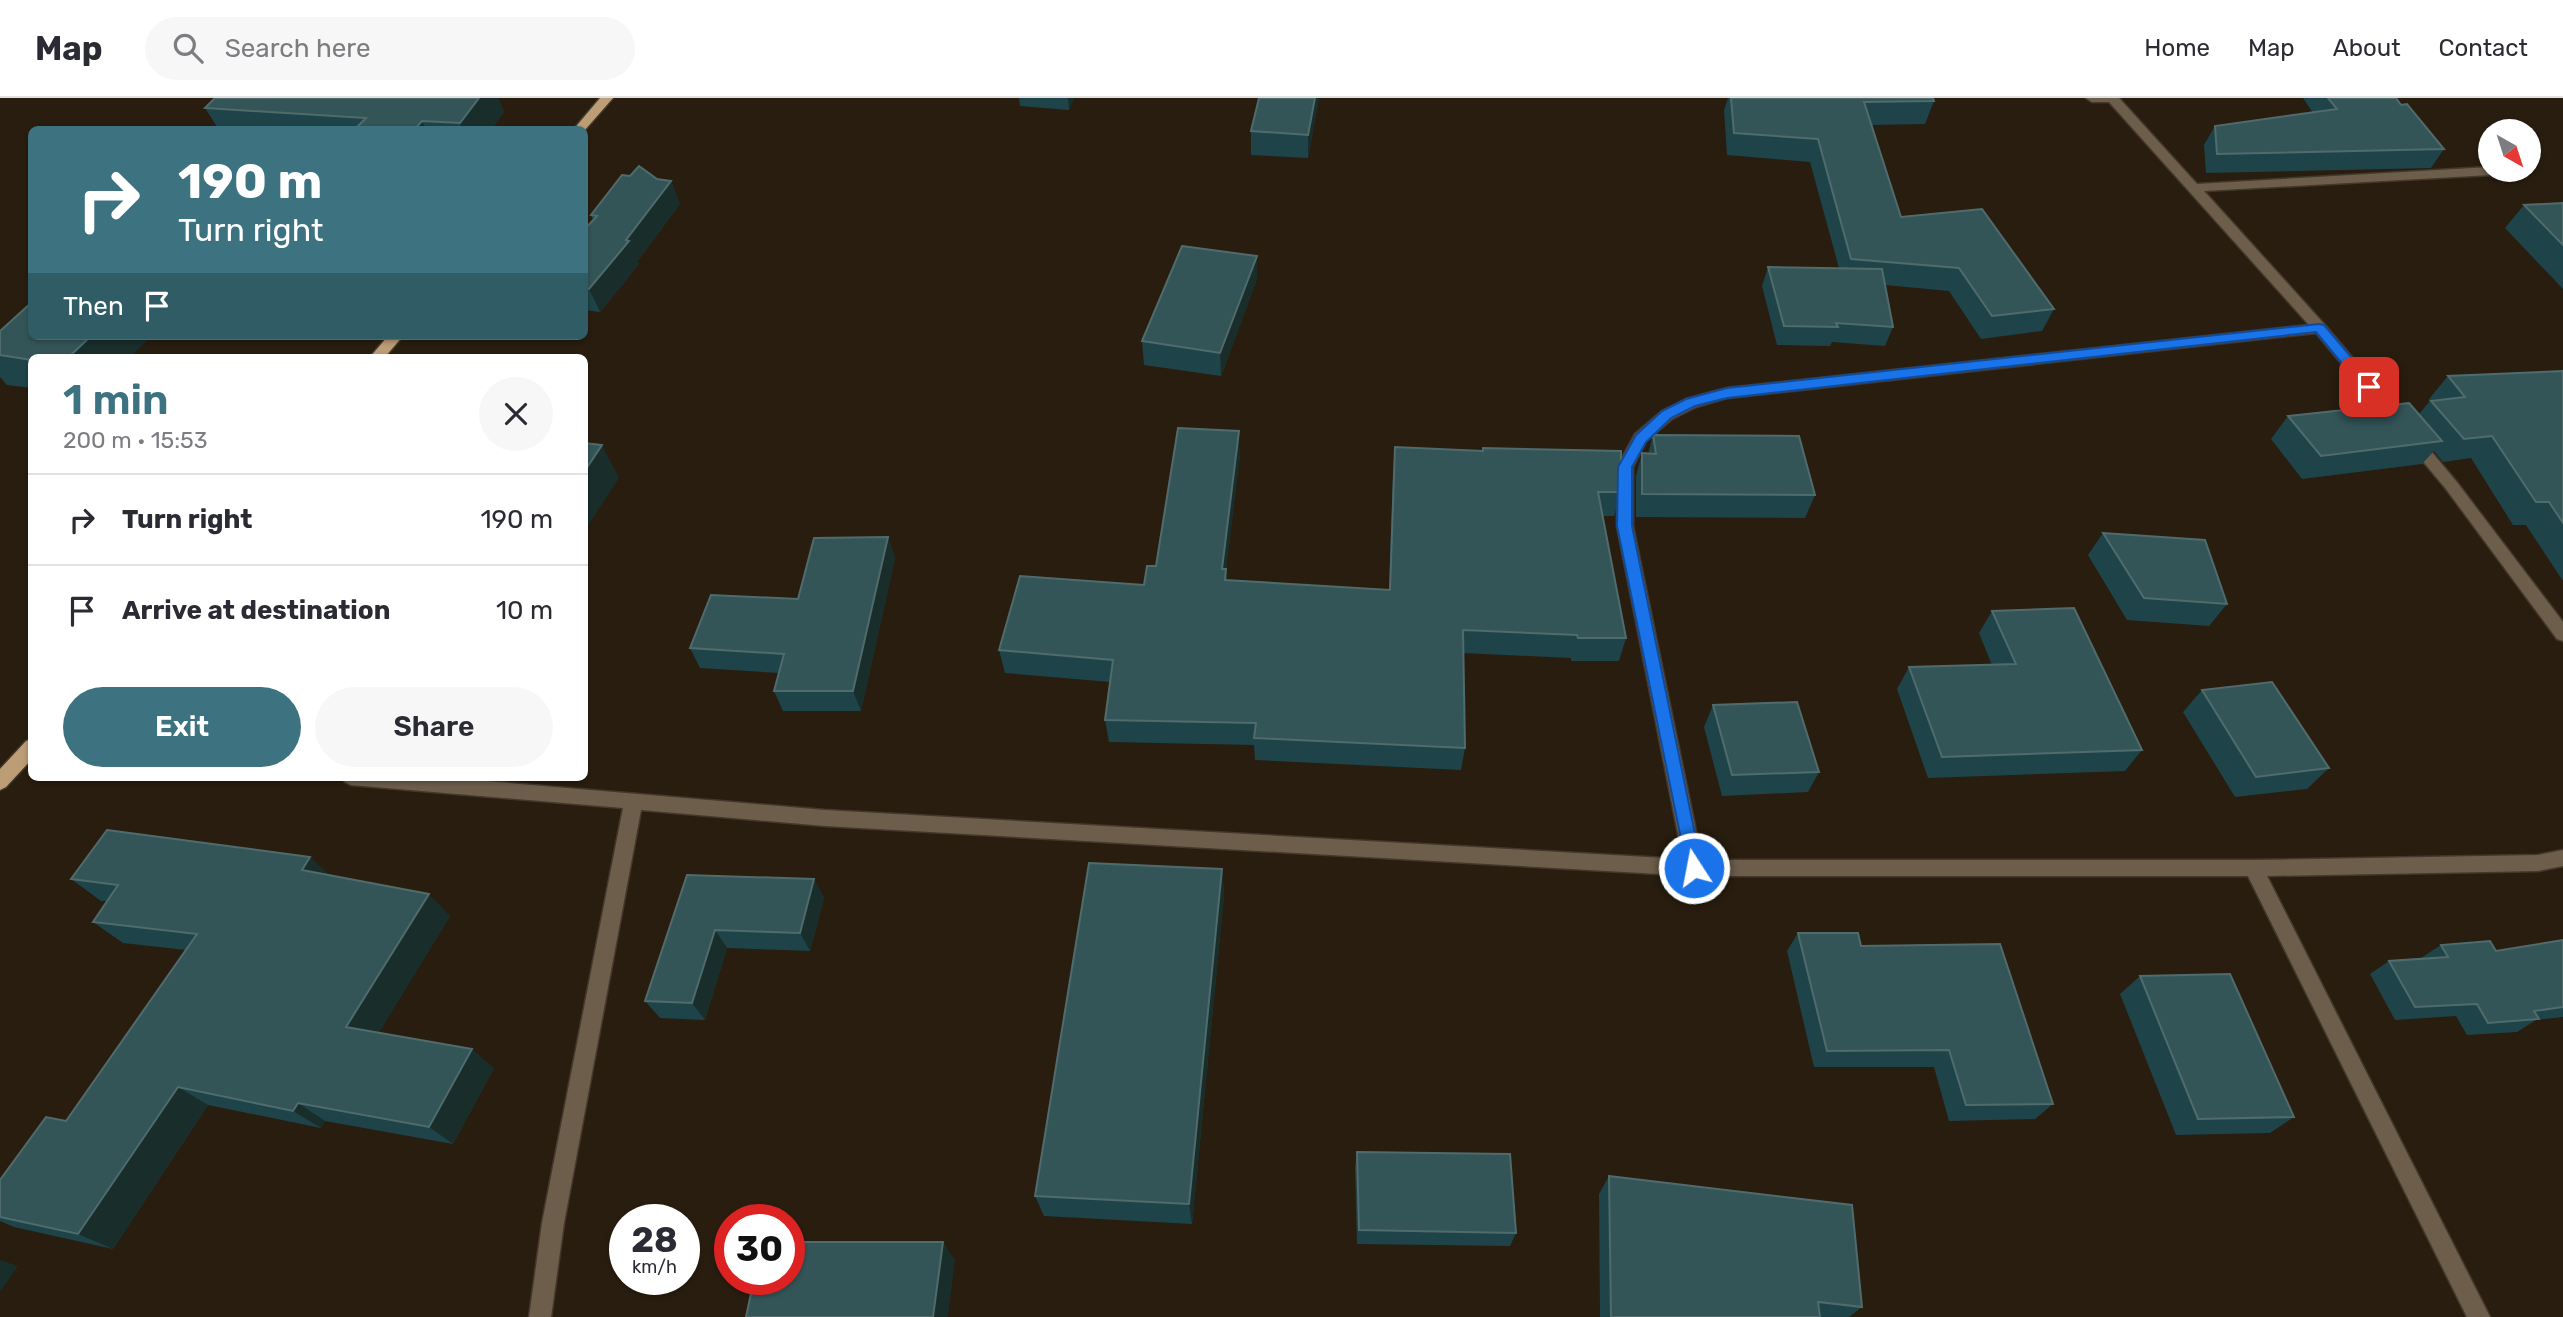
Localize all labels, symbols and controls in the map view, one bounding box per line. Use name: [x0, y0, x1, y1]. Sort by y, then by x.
search box: [145, 17, 635, 80]
text: Map: [35, 29, 103, 68]
icon: search: [169, 29, 207, 67]
text: Search here: [225, 33, 370, 64]
text: Home: [2144, 34, 2210, 62]
text: Map: [2248, 34, 2295, 62]
text: About: [2333, 34, 2401, 62]
text: Contact: [2439, 34, 2528, 62]
north arrow: [2478, 119, 2541, 182]
map controls: [2478, 119, 2541, 182]
text: 190 m: [178, 152, 322, 210]
icon: right: [63, 154, 154, 245]
text: Turn right: [178, 211, 323, 249]
icon: arrive: [138, 287, 176, 325]
text: Then: [63, 291, 124, 322]
pin: [2339, 357, 2399, 417]
icon: arrive: [2350, 368, 2388, 406]
text: 1 min: [63, 375, 169, 425]
button: close: [479, 377, 553, 451]
text: 200 m · 15:53: [63, 426, 208, 454]
icon: right: [63, 501, 101, 539]
text: Turn right: [122, 504, 252, 535]
text: 190 m: [480, 504, 553, 535]
icon: arrive: [63, 592, 101, 630]
text: Arrive at destination: [122, 595, 390, 626]
text: 10 m: [496, 595, 553, 626]
button: Exit: [63, 687, 301, 767]
button: Share: [315, 687, 553, 767]
position arrow: [1657, 831, 1731, 905]
speed limit sign: 30: [714, 1204, 805, 1295]
text: 28: [631, 1219, 678, 1261]
text: km/h: [632, 1256, 677, 1278]

